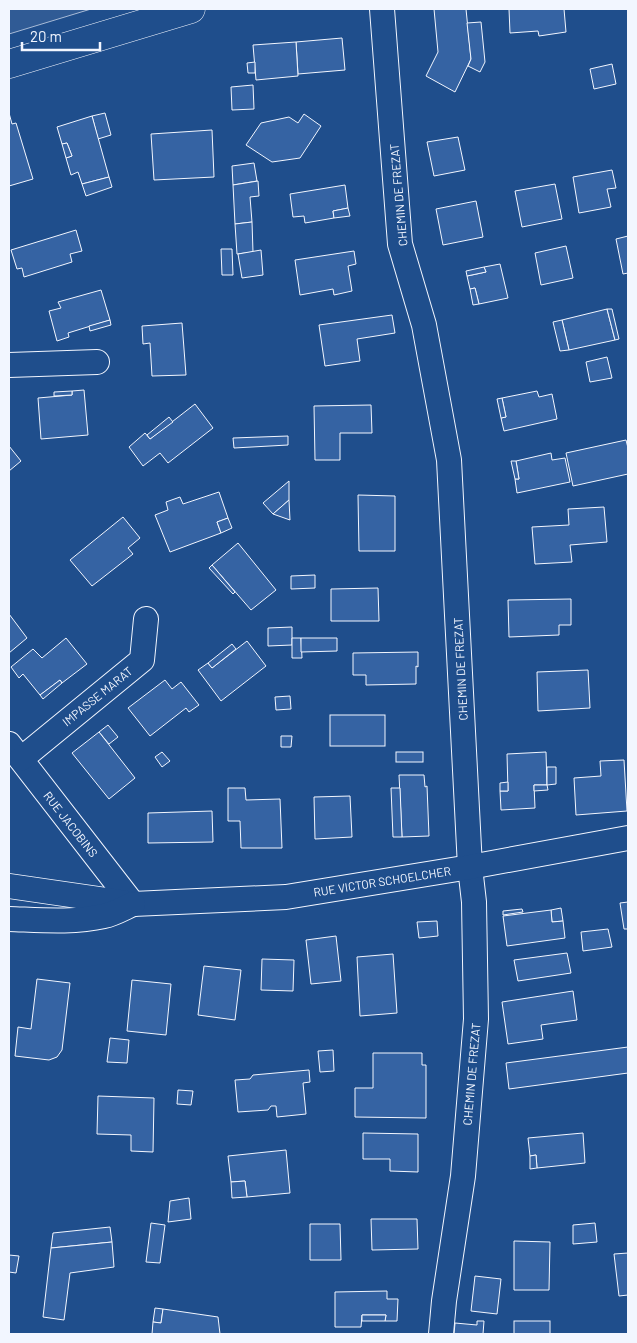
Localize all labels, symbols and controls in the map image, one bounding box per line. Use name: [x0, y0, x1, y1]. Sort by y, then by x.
scale bar: [22, 20, 100, 52]
text: 20 m: [30, 27, 62, 45]
street label: CHEMIN DE FREZAT: [387, 143, 409, 247]
street label: CHEMIN DE FREZAT: [450, 617, 470, 721]
street label: IMPASSE MARAT: [59, 663, 135, 729]
street label: RUE JACOBINS: [41, 788, 101, 860]
street label: RUE VICTOR SCHOELCHER: [312, 863, 452, 899]
street label: CHEMIN DE FREZAT: [460, 1022, 482, 1126]

